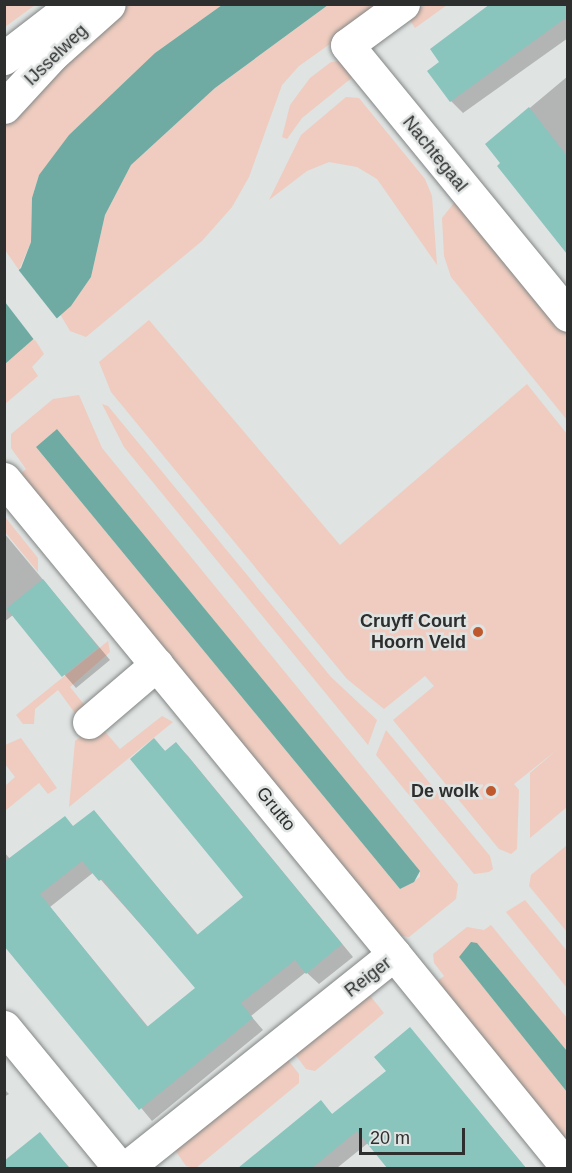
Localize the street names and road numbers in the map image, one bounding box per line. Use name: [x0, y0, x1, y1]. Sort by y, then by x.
street label: IJsselweg: [20, 20, 92, 90]
street label: Nachtegaal: [398, 112, 472, 196]
street label: Grutto: [252, 783, 300, 835]
street label: Reiger: [340, 952, 396, 1002]

